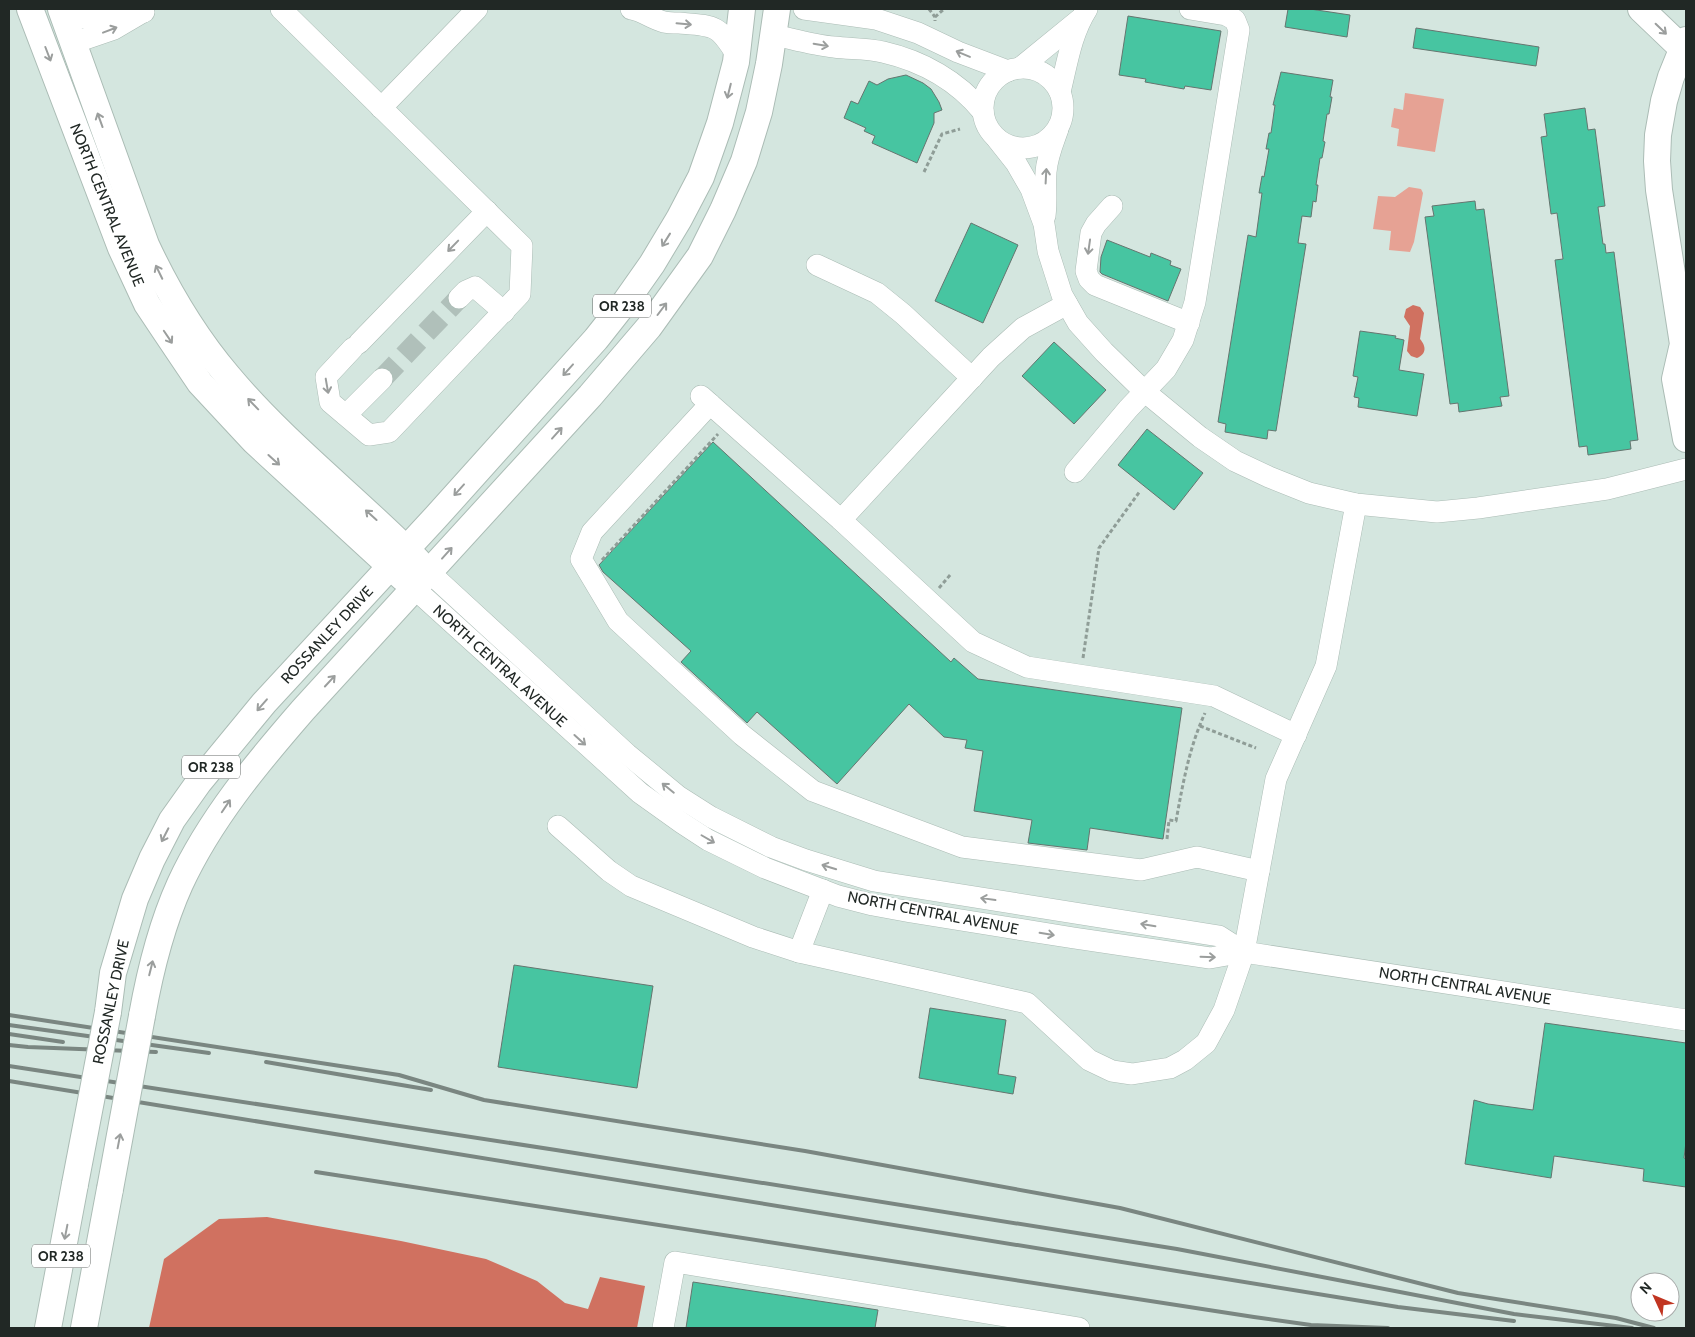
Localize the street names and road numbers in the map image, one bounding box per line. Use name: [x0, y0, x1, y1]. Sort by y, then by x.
street label: NORTH CENTRAL AVENUE: [66, 121, 148, 289]
road number: OR 238: [593, 294, 651, 318]
street label: ROSSANLEY DRIVE: [277, 582, 377, 688]
street label: NORTH CENTRAL AVENUE: [429, 601, 571, 731]
road number: OR 238: [182, 756, 240, 779]
street label: NORTH CENTRAL AVENUE: [846, 888, 1020, 938]
street label: ROSSANLEY DRIVE: [89, 938, 133, 1066]
street label: NORTH CENTRAL AVENUE: [1378, 964, 1552, 1008]
road number: OR 238: [32, 1244, 90, 1268]

